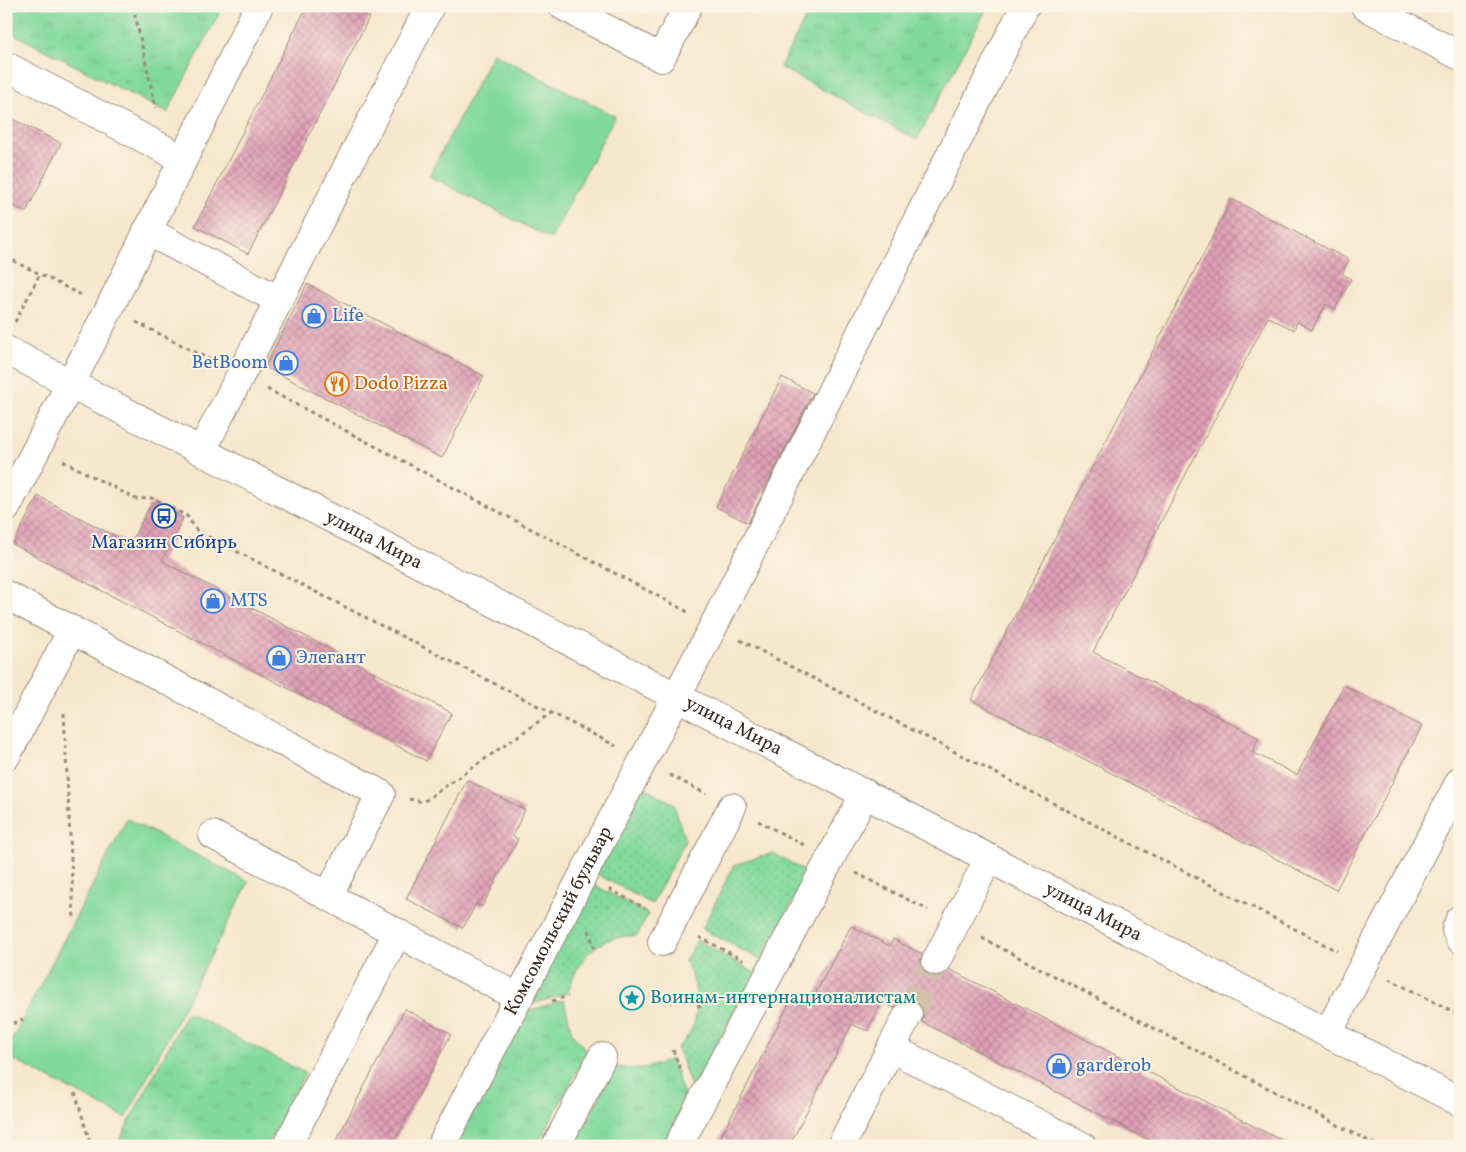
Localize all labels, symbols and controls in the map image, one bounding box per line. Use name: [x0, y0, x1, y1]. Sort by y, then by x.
shop icon: Life: [301, 303, 327, 329]
place label: Life: [332, 303, 364, 329]
place label: BetBoom: [192, 350, 268, 376]
shop icon: BetBoom: [273, 350, 299, 376]
restaurant icon: Dodo Pizza: [324, 371, 350, 397]
place label: Dodo Pizza: [354, 371, 448, 397]
bus stop icon: Магазин Сибирь: [151, 503, 177, 529]
street label: улица Мира: [321, 504, 427, 576]
place label: Магазин Сибирь: [91, 530, 237, 556]
shop icon: MTS: [200, 588, 226, 614]
place label: MTS: [230, 588, 268, 614]
shop icon: Элегант: [266, 645, 292, 671]
place label: Элегант: [296, 645, 366, 671]
street label: улица Мира: [680, 690, 787, 762]
street label: Комсомольский бульвар: [499, 822, 619, 1020]
street label: улица Мира: [1040, 876, 1146, 948]
place icon: Воинам-интернационалистам: [619, 985, 645, 1011]
place label: Воинам-интернационалистам: [650, 985, 916, 1011]
shop icon: garderob: [1046, 1053, 1072, 1079]
place label: garderob: [1076, 1053, 1151, 1079]

